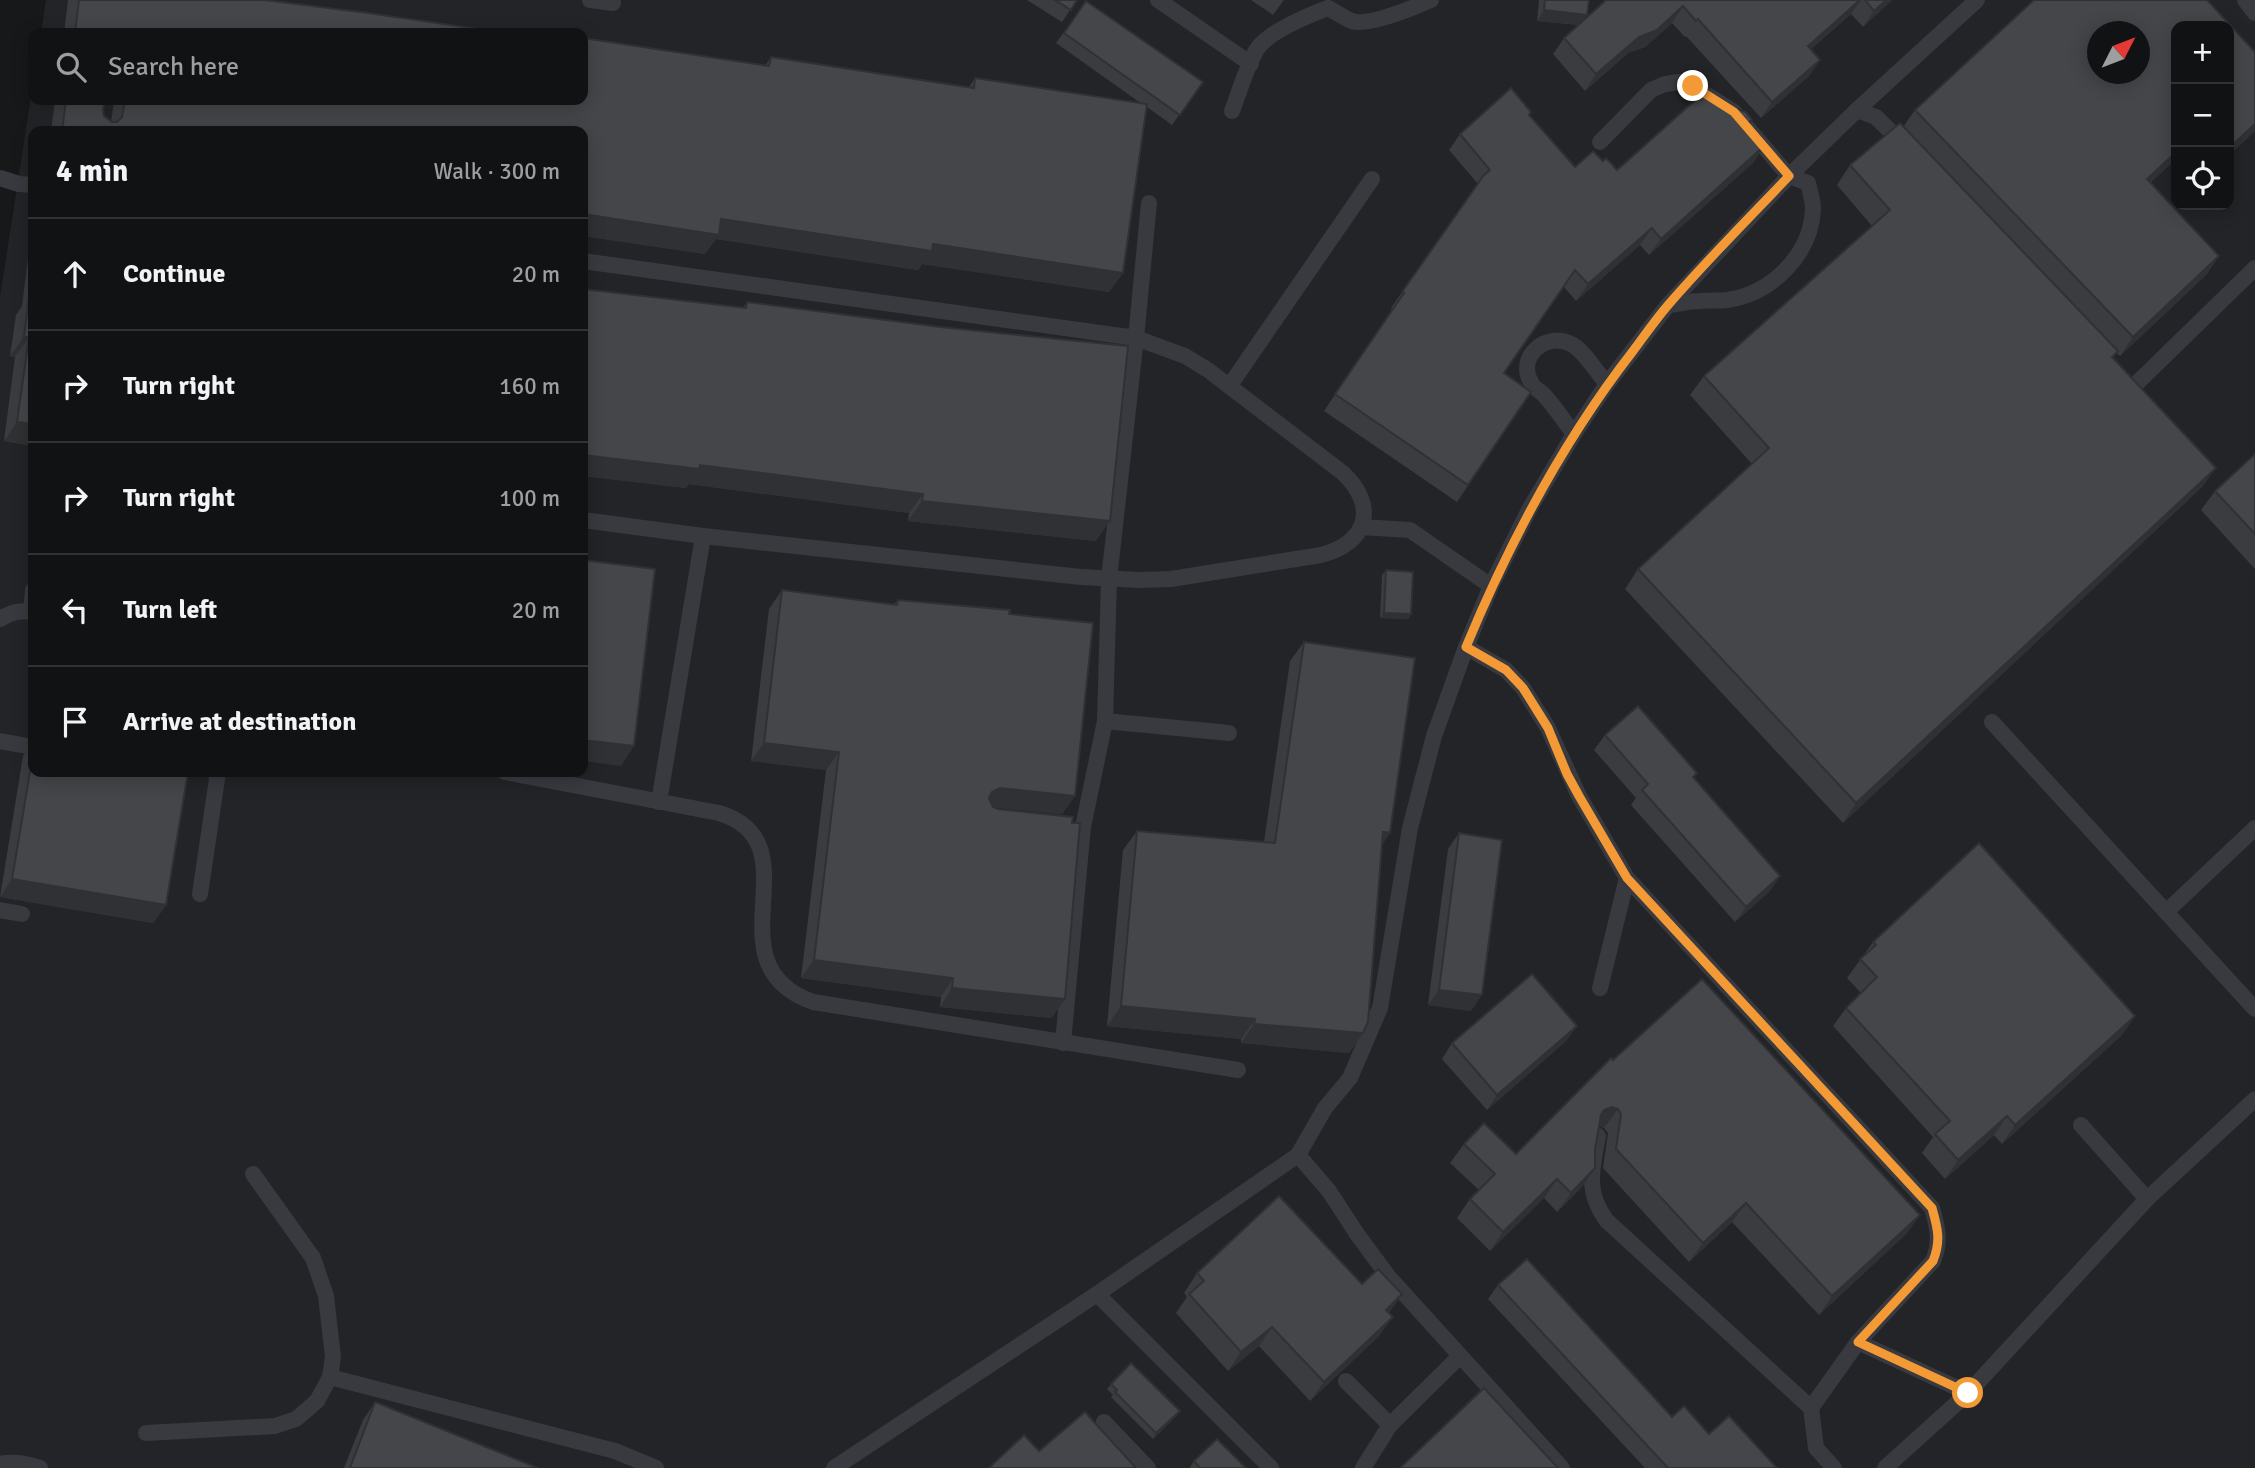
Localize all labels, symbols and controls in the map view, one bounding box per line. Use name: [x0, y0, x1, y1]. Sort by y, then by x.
north arrow: [2087, 21, 2150, 84]
map controls: [2171, 21, 2234, 210]
button: +: [2171, 21, 2234, 84]
search box: [28, 28, 588, 105]
icon: search: [52, 48, 90, 86]
text: Search here: [108, 51, 239, 83]
route end: [1677, 70, 1708, 101]
button: −: [2171, 84, 2234, 147]
button: locate: [2171, 147, 2234, 210]
text: 4 min: [56, 153, 128, 190]
text: Walk · 300 m: [434, 157, 560, 186]
icon: ahead: [56, 255, 94, 293]
text: Continue: [123, 258, 225, 290]
text: 20 m: [512, 260, 560, 289]
icon: right: [56, 367, 94, 405]
text: Turn right: [123, 370, 235, 402]
text: 160 m: [499, 372, 560, 401]
icon: right: [56, 479, 94, 517]
text: Turn right: [123, 482, 235, 514]
text: 100 m: [499, 484, 560, 513]
icon: left: [56, 591, 94, 629]
text: Turn left: [123, 594, 217, 626]
text: 20 m: [512, 596, 560, 625]
icon: arrive: [56, 703, 94, 741]
text: Arrive at destination: [123, 706, 356, 738]
route start: [1952, 1377, 1983, 1408]

